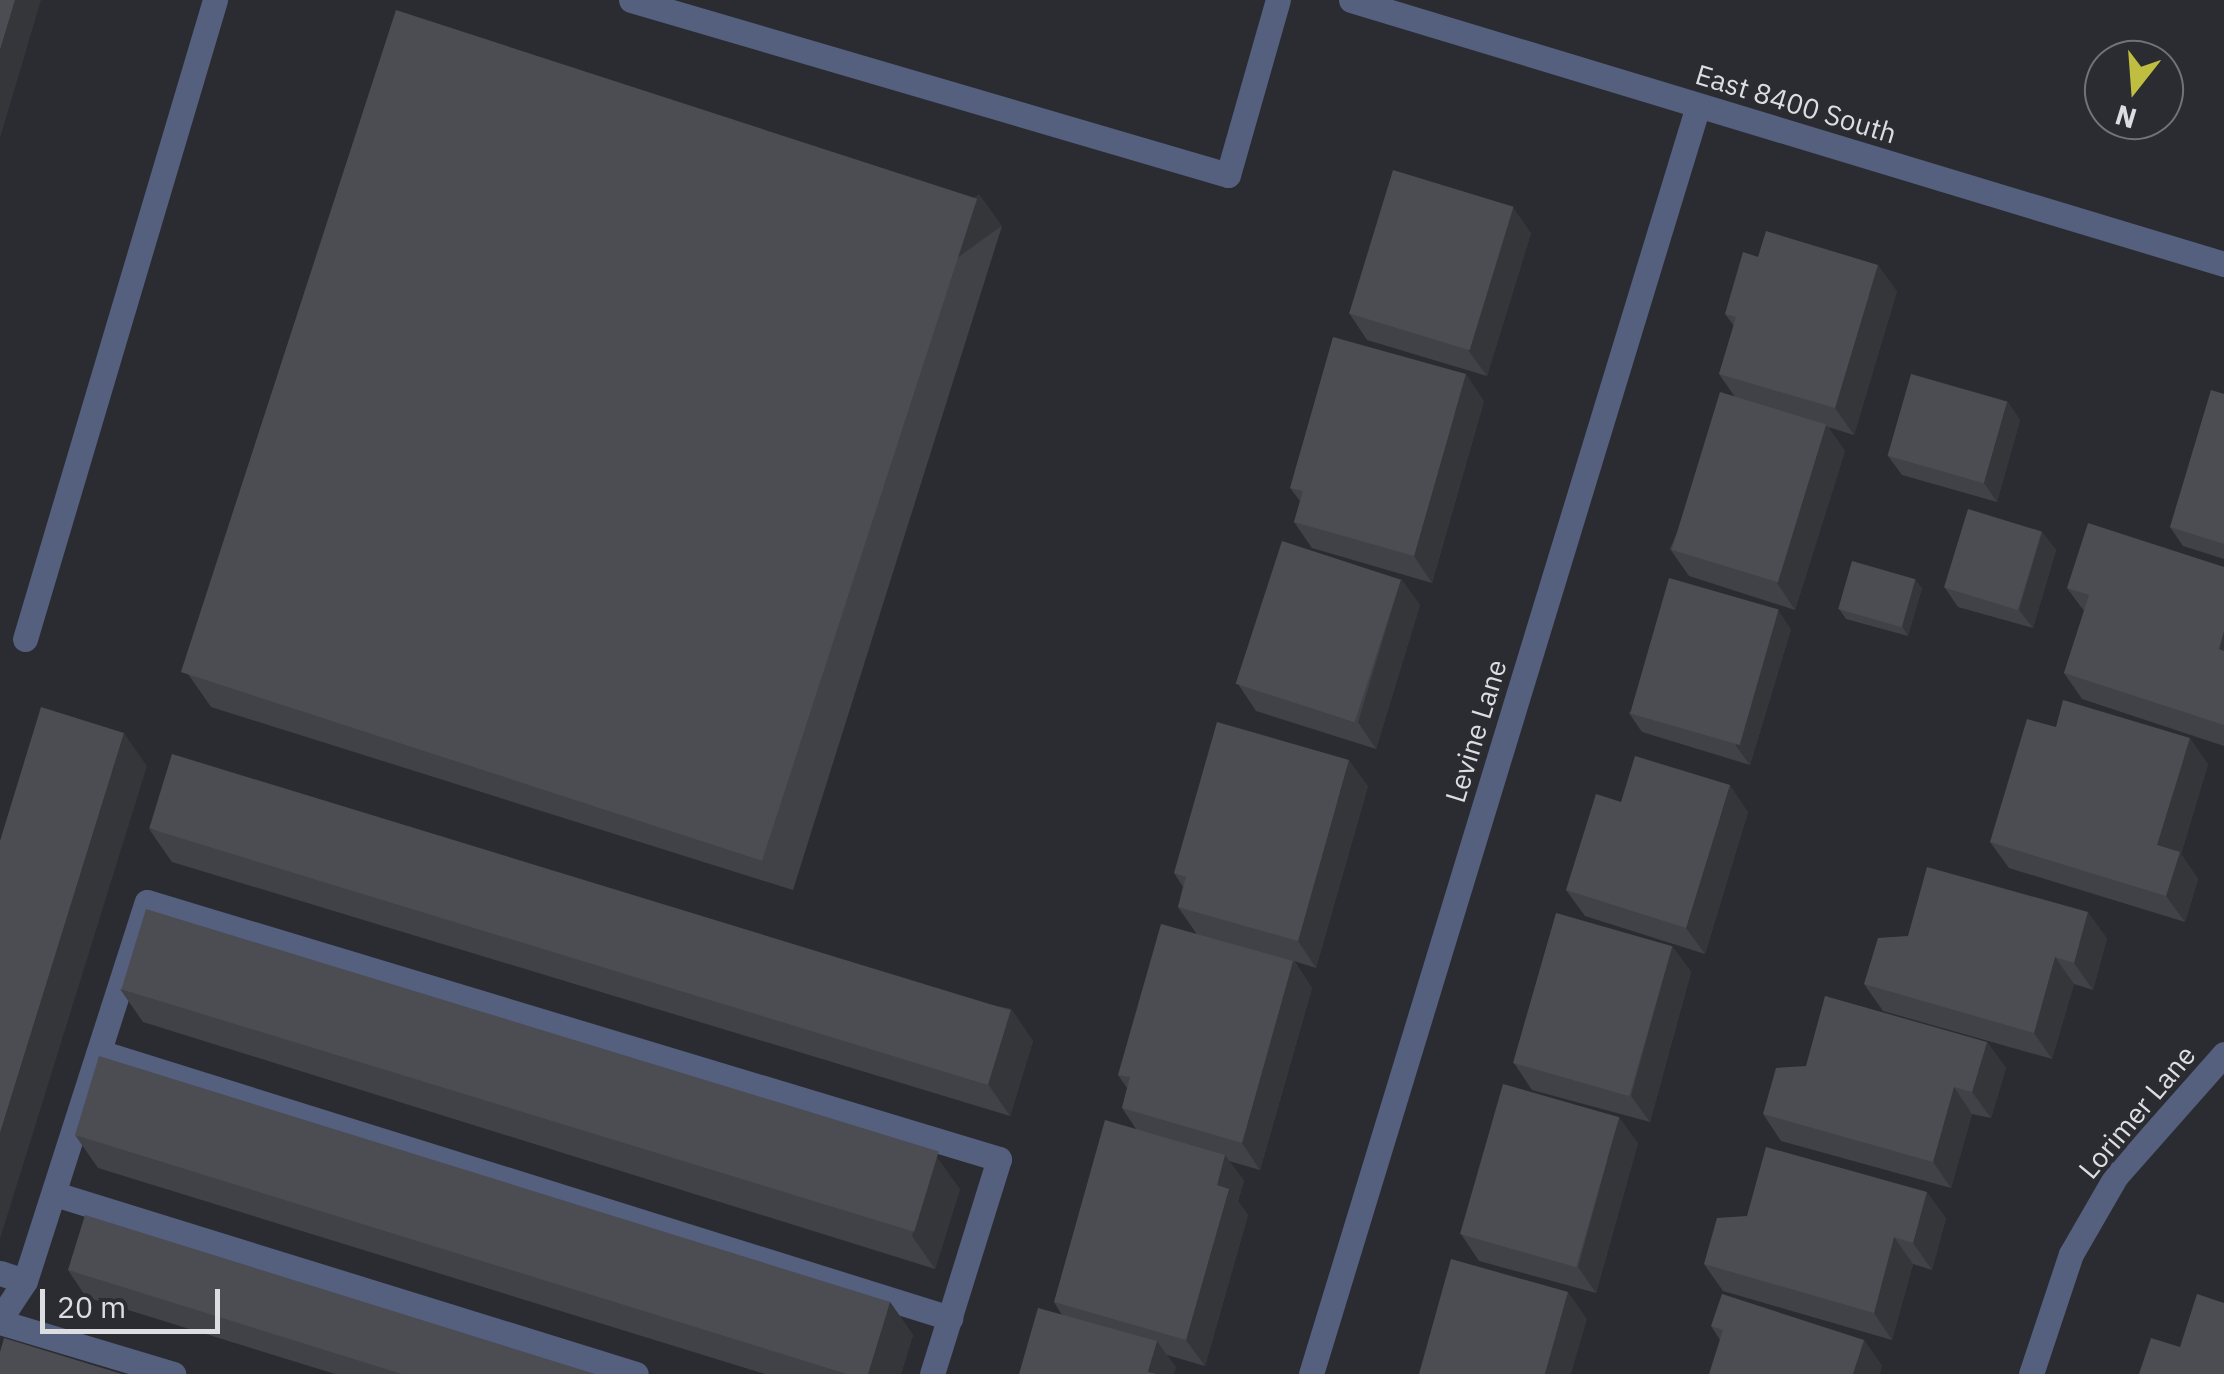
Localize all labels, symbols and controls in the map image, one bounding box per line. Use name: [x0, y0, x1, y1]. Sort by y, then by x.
north arrow: [2084, 40, 2184, 140]
street label: East 8400 South: [1691, 57, 1901, 151]
text: N: [2111, 97, 2141, 138]
street label: Levine Lane: [1438, 655, 1514, 807]
street label: Lorimer Lane: [2072, 1039, 2202, 1185]
scale bar: [45, 1269, 225, 1331]
text: 20 m: [57, 1287, 126, 1326]

